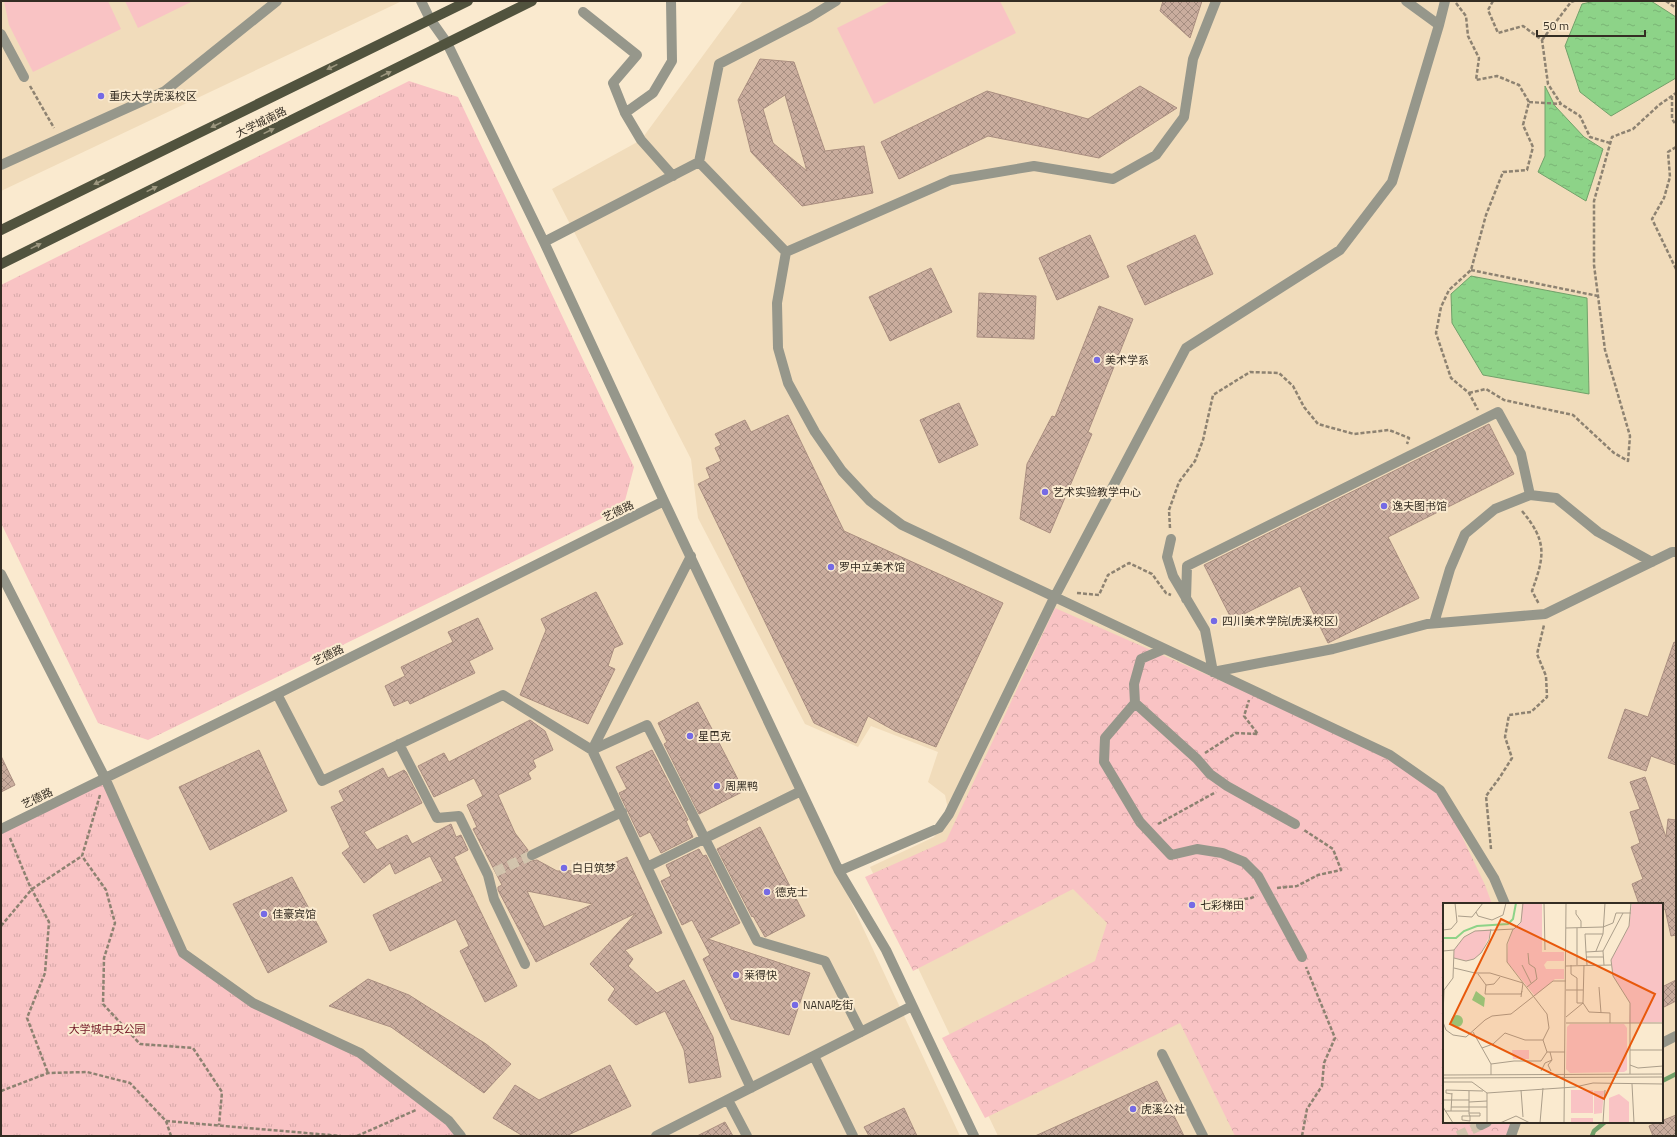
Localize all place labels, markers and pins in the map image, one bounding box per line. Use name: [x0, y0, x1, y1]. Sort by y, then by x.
place label: 重庆大学虎溪校区: [109, 88, 197, 104]
marker: 重庆大学虎溪校区: [96, 91, 106, 101]
place label: 美术学系: [1105, 352, 1149, 368]
marker: 美术学系: [1092, 355, 1102, 365]
place label: 艺术实验教学中心: [1053, 484, 1141, 500]
marker: 艺术实验教学中心: [1040, 487, 1050, 497]
place label: 逸夫图书馆: [1392, 498, 1447, 514]
marker: 逸夫图书馆: [1379, 501, 1389, 511]
place label: 罗中立美术馆: [839, 559, 905, 575]
marker: 罗中立美术馆: [826, 562, 836, 572]
place label: 四川美术学院(虎溪校区): [1222, 613, 1338, 629]
marker: 四川美术学院(虎溪校区): [1209, 616, 1219, 626]
place label: 星巴克: [698, 728, 731, 744]
marker: 星巴克: [685, 731, 695, 741]
place label: 周黑鸭: [725, 778, 758, 794]
marker: 周黑鸭: [712, 781, 722, 791]
place label: 白日筑梦: [572, 860, 616, 876]
marker: 白日筑梦: [559, 863, 569, 873]
place label: 德克士: [775, 884, 808, 900]
marker: 德克士: [762, 887, 772, 897]
place label: 七彩梯田: [1200, 897, 1244, 913]
marker: 七彩梯田: [1187, 900, 1197, 910]
place label: 佳豪宾馆: [272, 906, 316, 922]
marker: 佳豪宾馆: [259, 909, 269, 919]
place label: 莱得快: [744, 967, 777, 983]
marker: 莱得快: [731, 970, 741, 980]
place label: NANA吃街: [803, 997, 853, 1013]
marker: NANA吃街: [790, 1000, 800, 1010]
place label: 虎溪公社: [1141, 1101, 1185, 1117]
marker: 虎溪公社: [1128, 1104, 1138, 1114]

